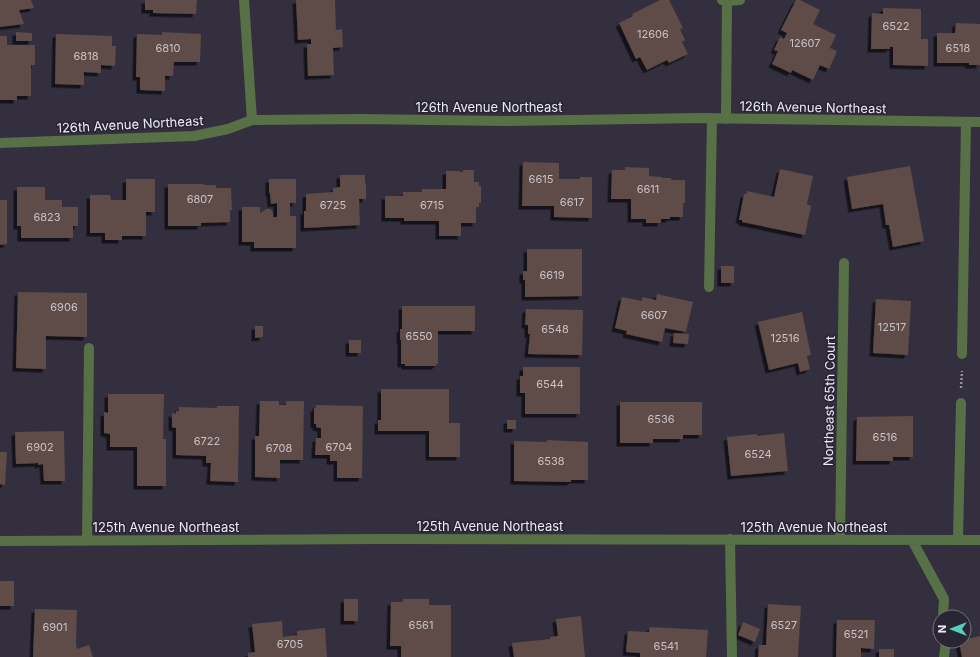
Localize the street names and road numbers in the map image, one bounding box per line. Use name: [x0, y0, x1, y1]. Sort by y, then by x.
street label: 126th Avenue Northeast: [739, 98, 887, 116]
street label: 126th Avenue Northeast: [416, 99, 562, 115]
street label: 126th Avenue Northeast: [56, 112, 204, 136]
street label: Northeast 65th Court: [820, 336, 838, 466]
street label: 125th Avenue Northeast: [417, 518, 563, 534]
street label: 125th Avenue Northeast: [93, 519, 239, 535]
street label: 125th Avenue Northeast: [741, 519, 887, 535]

